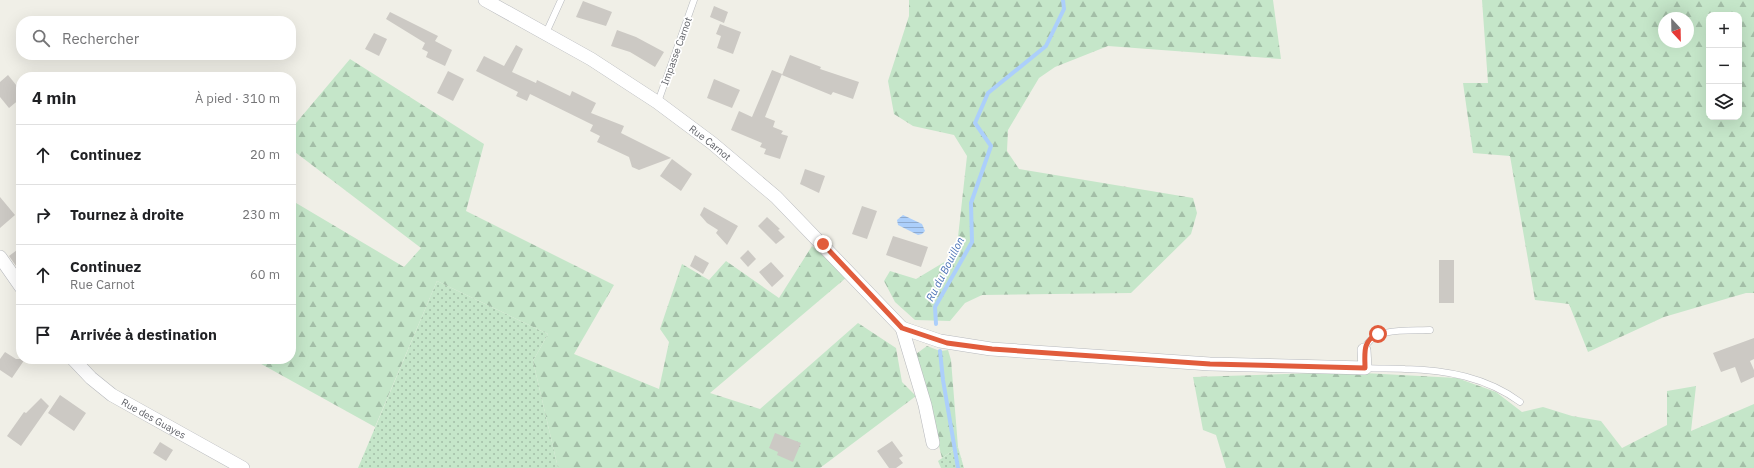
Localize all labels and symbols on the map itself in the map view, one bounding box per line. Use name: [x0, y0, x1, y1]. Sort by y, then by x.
north arrow: [1658, 12, 1694, 48]
street label: Impasse Carnot: [658, 15, 695, 87]
street label: Rue Carnot: [686, 122, 734, 164]
water label: Ru du Bouillon: [923, 234, 967, 304]
route end: [814, 235, 832, 253]
route start: [1369, 325, 1387, 343]
street label: Rue des Guayes: [119, 396, 188, 442]

